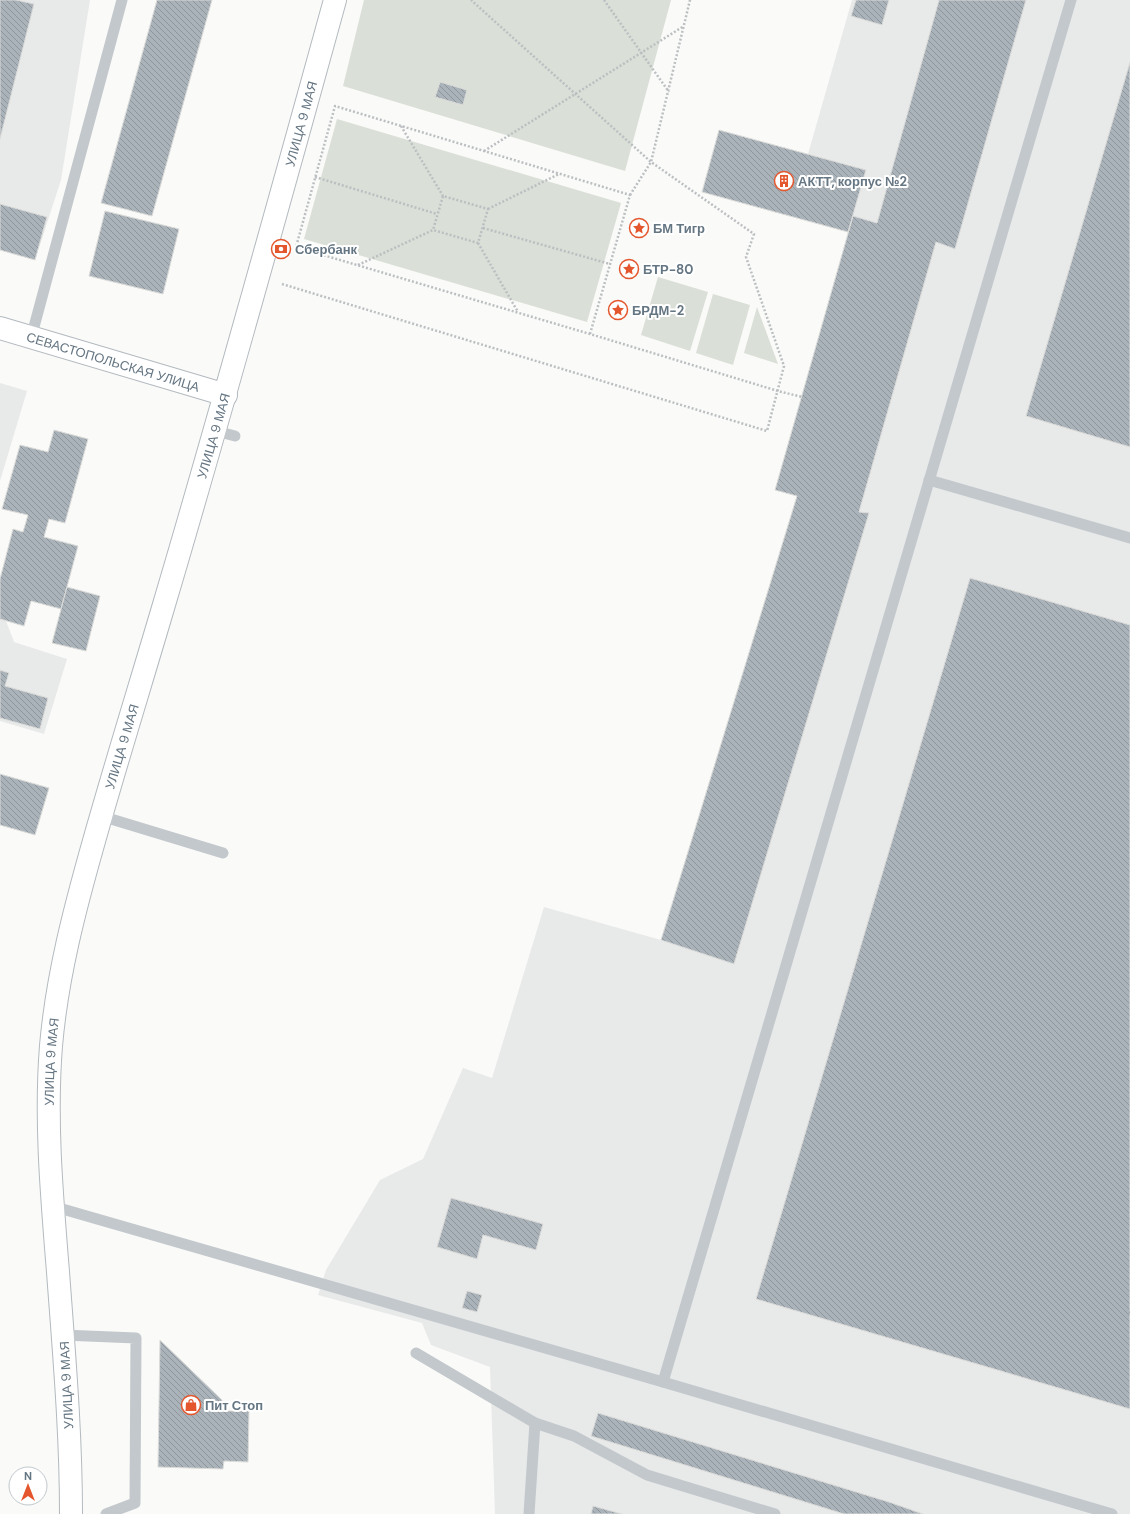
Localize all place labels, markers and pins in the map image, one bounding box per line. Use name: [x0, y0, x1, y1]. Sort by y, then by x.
building icon: АКТТ, корпус №2: [773, 170, 795, 192]
place label: АКТТ, корпус №2: [798, 173, 907, 190]
place icon: БМ Тигр: [628, 217, 650, 239]
place label: БМ Тигр: [653, 220, 705, 237]
bank icon: Сбербанк: [270, 238, 292, 260]
place label: Сбербанк: [295, 241, 358, 258]
place icon: БТР-80: [618, 258, 640, 280]
place label: БТР-80: [643, 261, 694, 278]
place icon: БРДМ-2: [607, 299, 629, 321]
place label: БРДМ-2: [632, 302, 684, 319]
shop icon: Пит Стоп: [180, 1394, 202, 1416]
place label: Пит Стоп: [205, 1397, 263, 1414]

